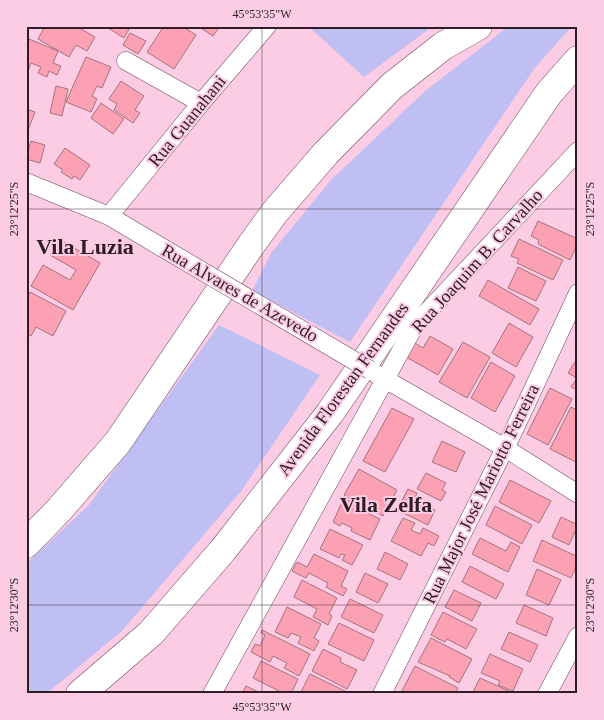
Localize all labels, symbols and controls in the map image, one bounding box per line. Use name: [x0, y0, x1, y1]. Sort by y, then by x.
text: 45°53'35"W: [232, 7, 292, 21]
street label: Rua Guanahani: [144, 71, 230, 171]
text: 23°12'25"S: [7, 182, 21, 236]
text: 23°12'25"S: [583, 182, 597, 236]
street label: Rua Joaquim B. Carvalho: [407, 185, 547, 337]
district label: Vila Luzia: [36, 234, 134, 259]
street label: Rua Alvares de Azevedo: [158, 240, 322, 346]
street label: Avenida Florestan Fernandes: [273, 298, 413, 480]
street label: Rua Major José Mariotto Ferreira: [419, 381, 543, 607]
district label: Vila Zelfa: [340, 492, 432, 517]
text: 23°12'30"S: [7, 578, 21, 632]
text: 23°12'30"S: [583, 578, 597, 632]
text: 45°53'35"W: [232, 700, 292, 714]

